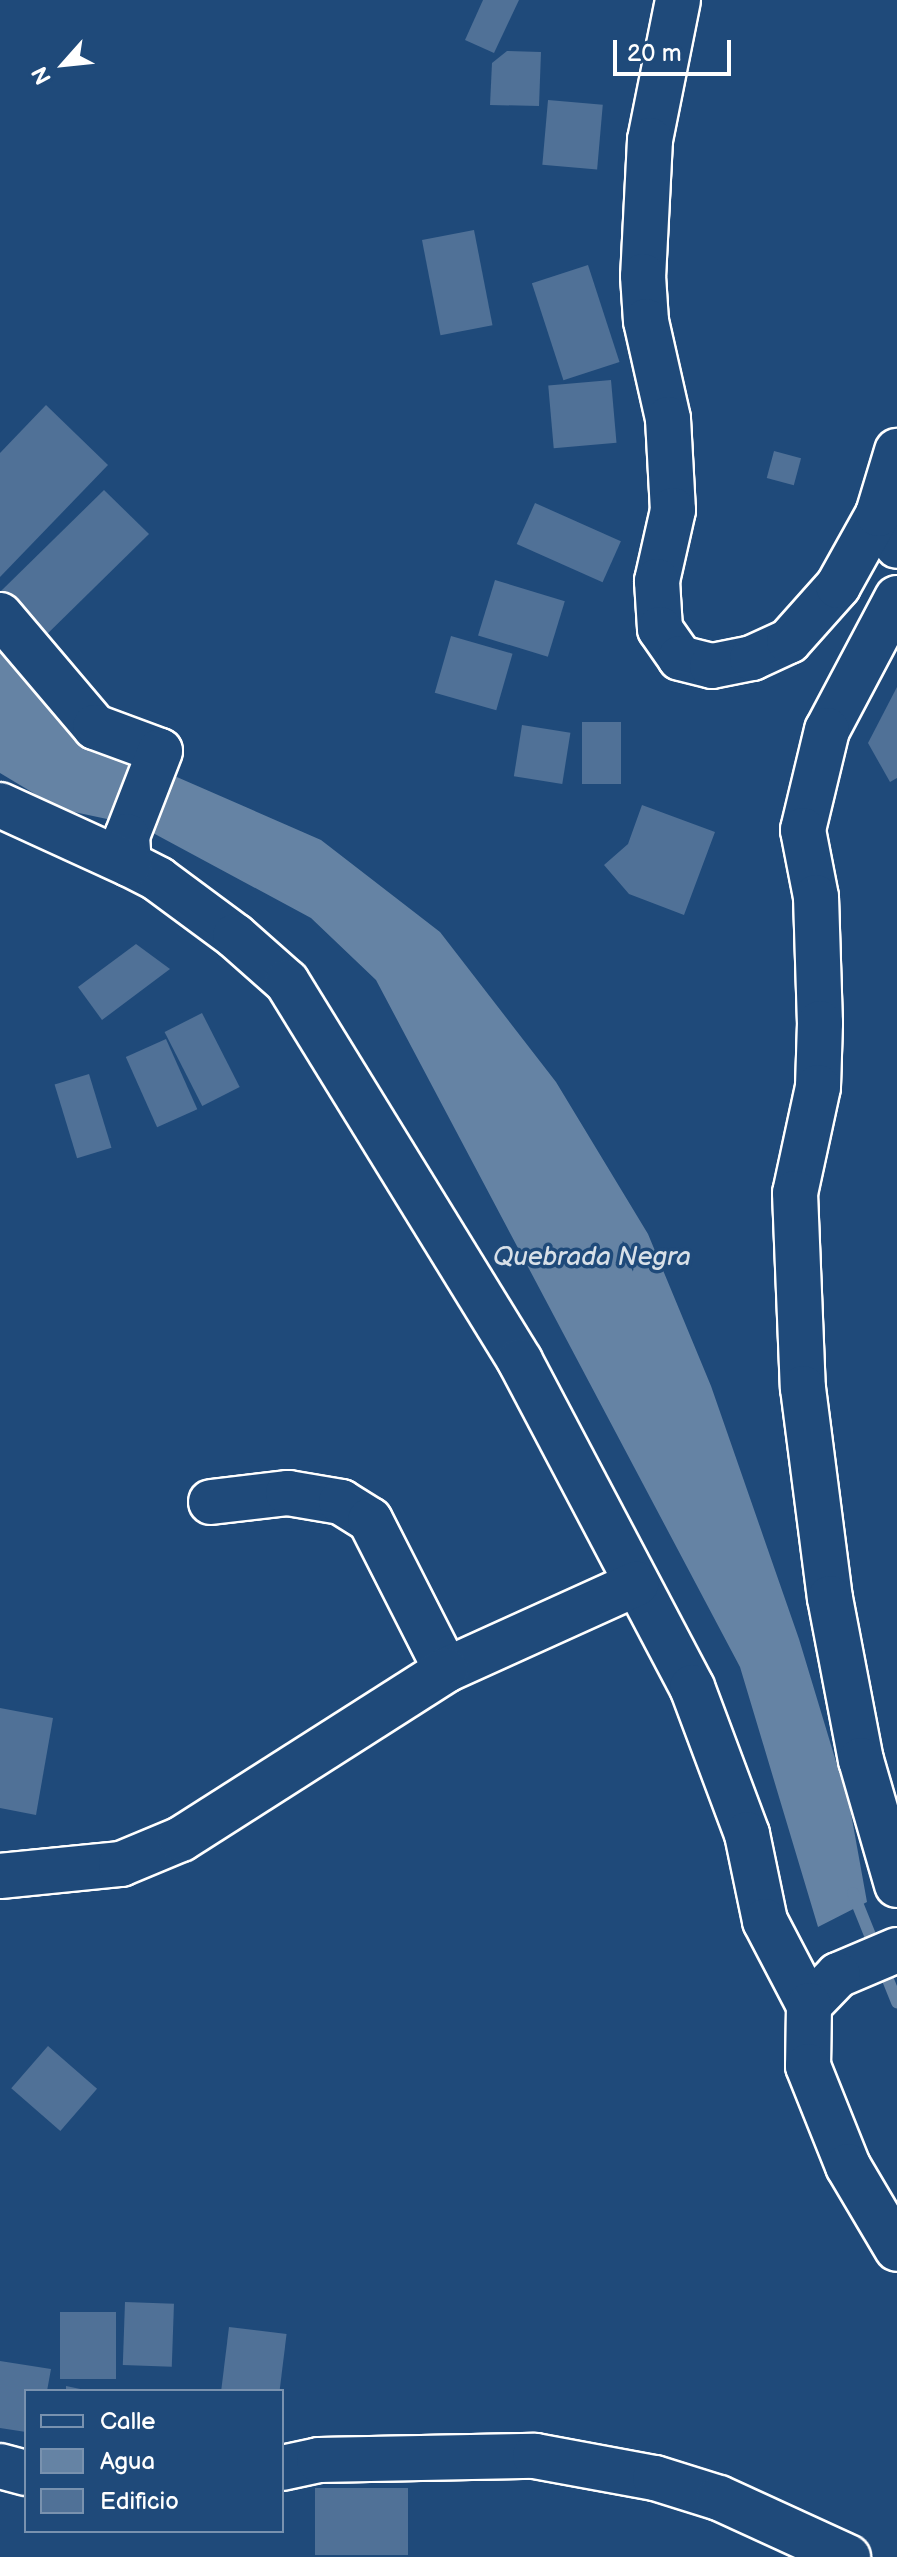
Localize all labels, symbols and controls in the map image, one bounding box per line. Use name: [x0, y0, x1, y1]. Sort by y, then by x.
north arrow: [24, 24, 104, 104]
scale bar: [617, 24, 735, 74]
text: 20 m: [627, 39, 682, 68]
text: N: [26, 62, 58, 89]
water label: Quebrada Negra: [493, 1242, 691, 1274]
legend: [24, 2389, 284, 2533]
text: Calle: [100, 2407, 155, 2436]
text: Agua: [100, 2447, 155, 2476]
text: Edificio: [100, 2487, 179, 2516]

